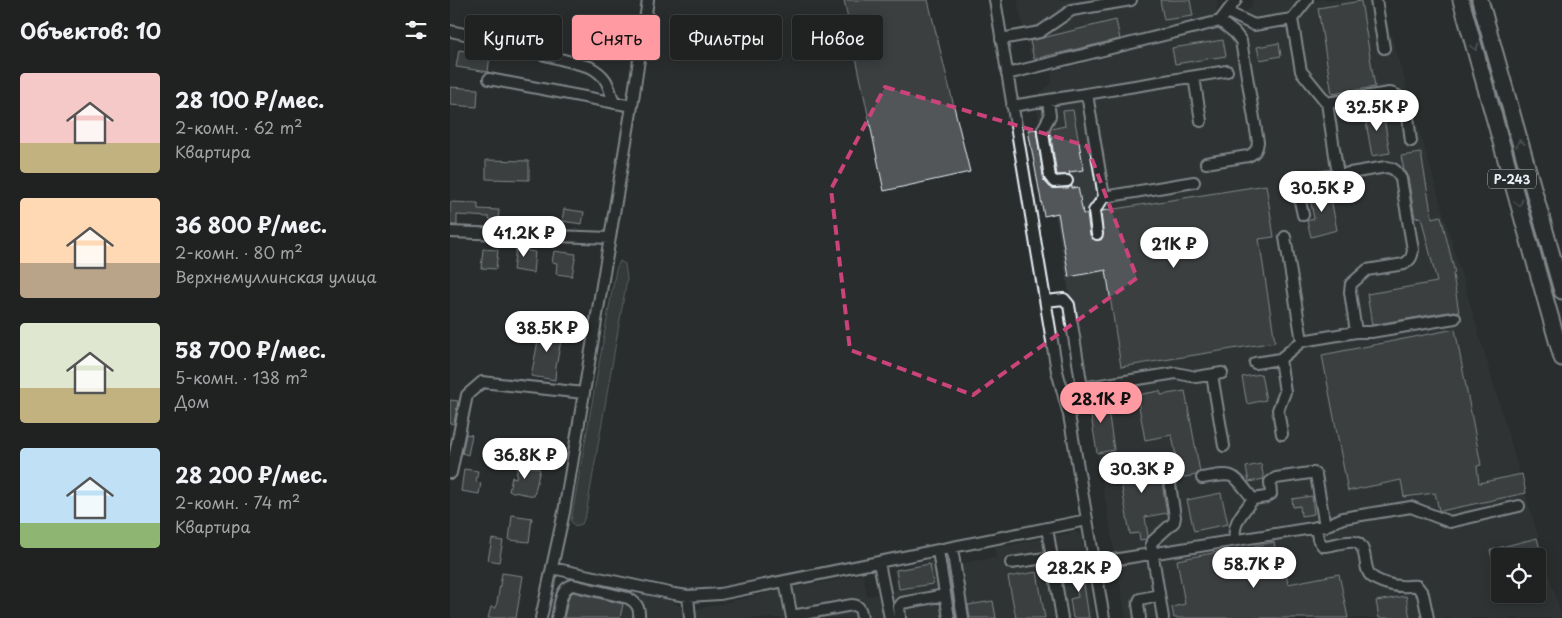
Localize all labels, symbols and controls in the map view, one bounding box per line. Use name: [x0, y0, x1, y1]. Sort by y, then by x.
text: Объектов: 10: [20, 14, 161, 46]
chip: Купить: [465, 15, 562, 60]
chip: Снять: [572, 15, 660, 60]
chip: Фильтры: [670, 15, 782, 60]
chip: Новое: [792, 15, 883, 60]
icon: filters: [402, 16, 430, 44]
one-way arrow: [1469, 42, 1479, 51]
text: 28 100 ₽/мес.: [175, 83, 324, 115]
pin: 32.5K ₽: [1331, 90, 1423, 132]
icon: home: [60, 93, 120, 153]
text: 32.5K ₽: [1346, 94, 1408, 118]
text: 2-комн. · 62 m²: [175, 115, 302, 139]
one-way arrow: [1515, 138, 1526, 147]
text: Квартира: [175, 139, 250, 163]
pin: 30.5K ₽: [1276, 170, 1368, 213]
road number: Р-243: [1488, 170, 1536, 188]
text: 30.5K ₽: [1290, 175, 1354, 199]
one-way arrow: [1513, 199, 1523, 207]
text: 36 800 ₽/мес.: [175, 208, 327, 240]
pin: 41.2K ₽: [478, 216, 570, 258]
icon: home: [60, 218, 120, 278]
text: 41.2K ₽: [493, 220, 555, 244]
pin: 21K ₽: [1139, 226, 1209, 269]
text: 21K ₽: [1151, 231, 1197, 255]
text: 2-комн. · 80 m²: [175, 240, 303, 264]
text: Верхнемуллинская улица: [175, 264, 376, 288]
pin: 38.5K ₽: [501, 310, 593, 353]
text: 38.5K ₽: [516, 315, 578, 339]
text: 58 700 ₽/мес.: [175, 333, 326, 365]
icon: home: [60, 343, 120, 403]
text: 5-комн. · 138 m²: [175, 365, 308, 389]
pin: 28.1K ₽: [1055, 382, 1147, 424]
text: 28.1K ₽: [1071, 386, 1131, 410]
text: Дом: [175, 389, 209, 413]
pin: 36.8K ₽: [479, 438, 571, 480]
text: 36.8K ₽: [493, 442, 557, 466]
pin: 30.3K ₽: [1096, 452, 1188, 494]
text: 30.3K ₽: [1110, 456, 1174, 480]
text: 28 200 ₽/мес.: [175, 458, 328, 490]
icon: home: [60, 468, 120, 528]
text: 2-комн. · 74 m²: [175, 490, 300, 514]
text: Квартира: [175, 514, 250, 538]
pin: 58.7K ₽: [1208, 546, 1300, 589]
map controls: [1491, 548, 1546, 603]
button: locate: [1491, 548, 1546, 603]
pin: 28.2K ₽: [1033, 550, 1125, 593]
text: 58.7K ₽: [1223, 551, 1285, 575]
text: 28.2K ₽: [1047, 555, 1111, 579]

